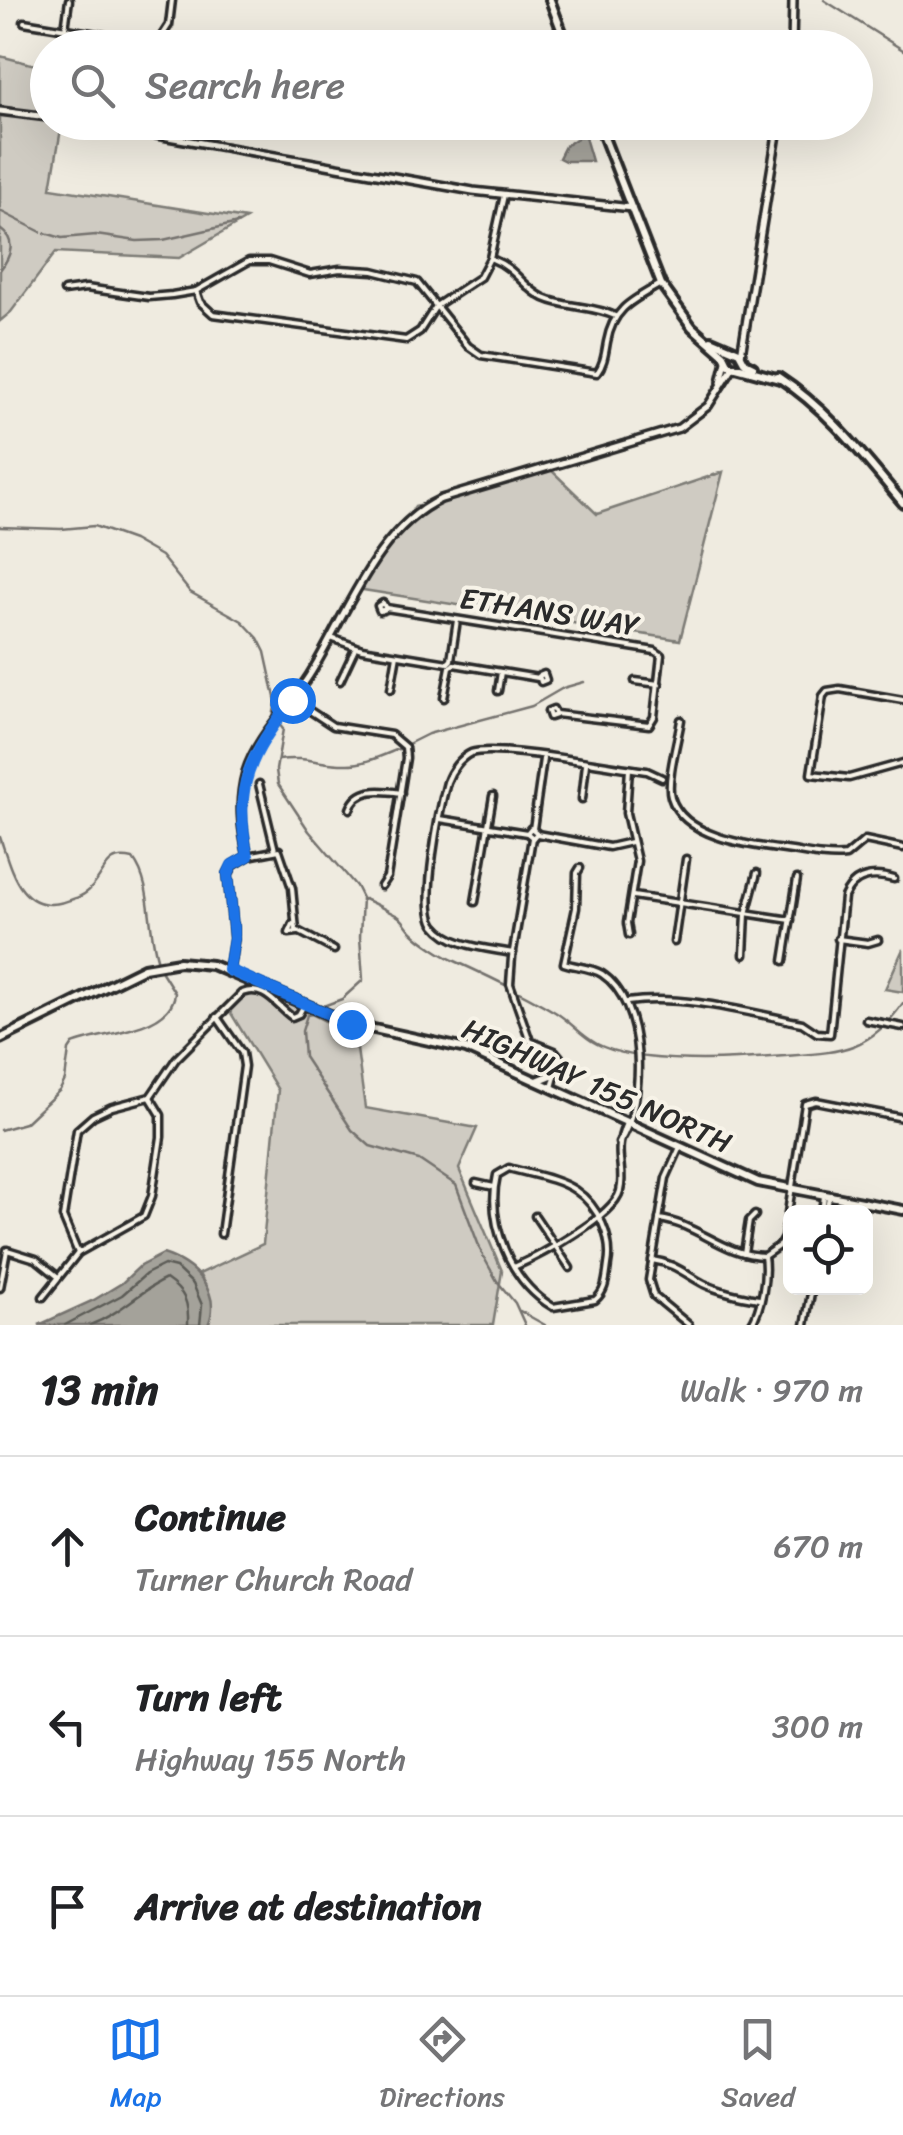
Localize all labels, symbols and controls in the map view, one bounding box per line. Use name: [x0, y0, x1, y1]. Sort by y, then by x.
search box: [30, 30, 873, 140]
text: Search here: [145, 52, 345, 119]
icon: search: [65, 58, 120, 113]
street label: ETHANS WAY: [456, 571, 644, 653]
route start: [270, 678, 316, 724]
route end: [329, 1002, 375, 1048]
street label: HIGHWAY 155 NORTH: [453, 1002, 741, 1170]
map controls: [783, 1205, 873, 1295]
button: locate: [783, 1205, 873, 1295]
text: 13 min: [40, 1353, 158, 1427]
text: Walk · 970 m: [680, 1362, 863, 1419]
text: Continue: [135, 1484, 286, 1551]
text: 670 m: [773, 1518, 863, 1575]
icon: ahead: [40, 1519, 95, 1574]
text: Turner Church Road: [135, 1551, 412, 1608]
text: Turn left: [135, 1664, 281, 1731]
text: 300 m: [772, 1698, 863, 1755]
icon: left: [40, 1699, 95, 1754]
text: Highway 155 North: [135, 1731, 406, 1788]
text: Arrive at destination: [135, 1873, 482, 1940]
icon: arrive: [40, 1879, 95, 1934]
tab: Map: [108, 2012, 163, 2121]
tab: Directions: [379, 2012, 505, 2121]
tab: Saved: [721, 2012, 795, 2121]

